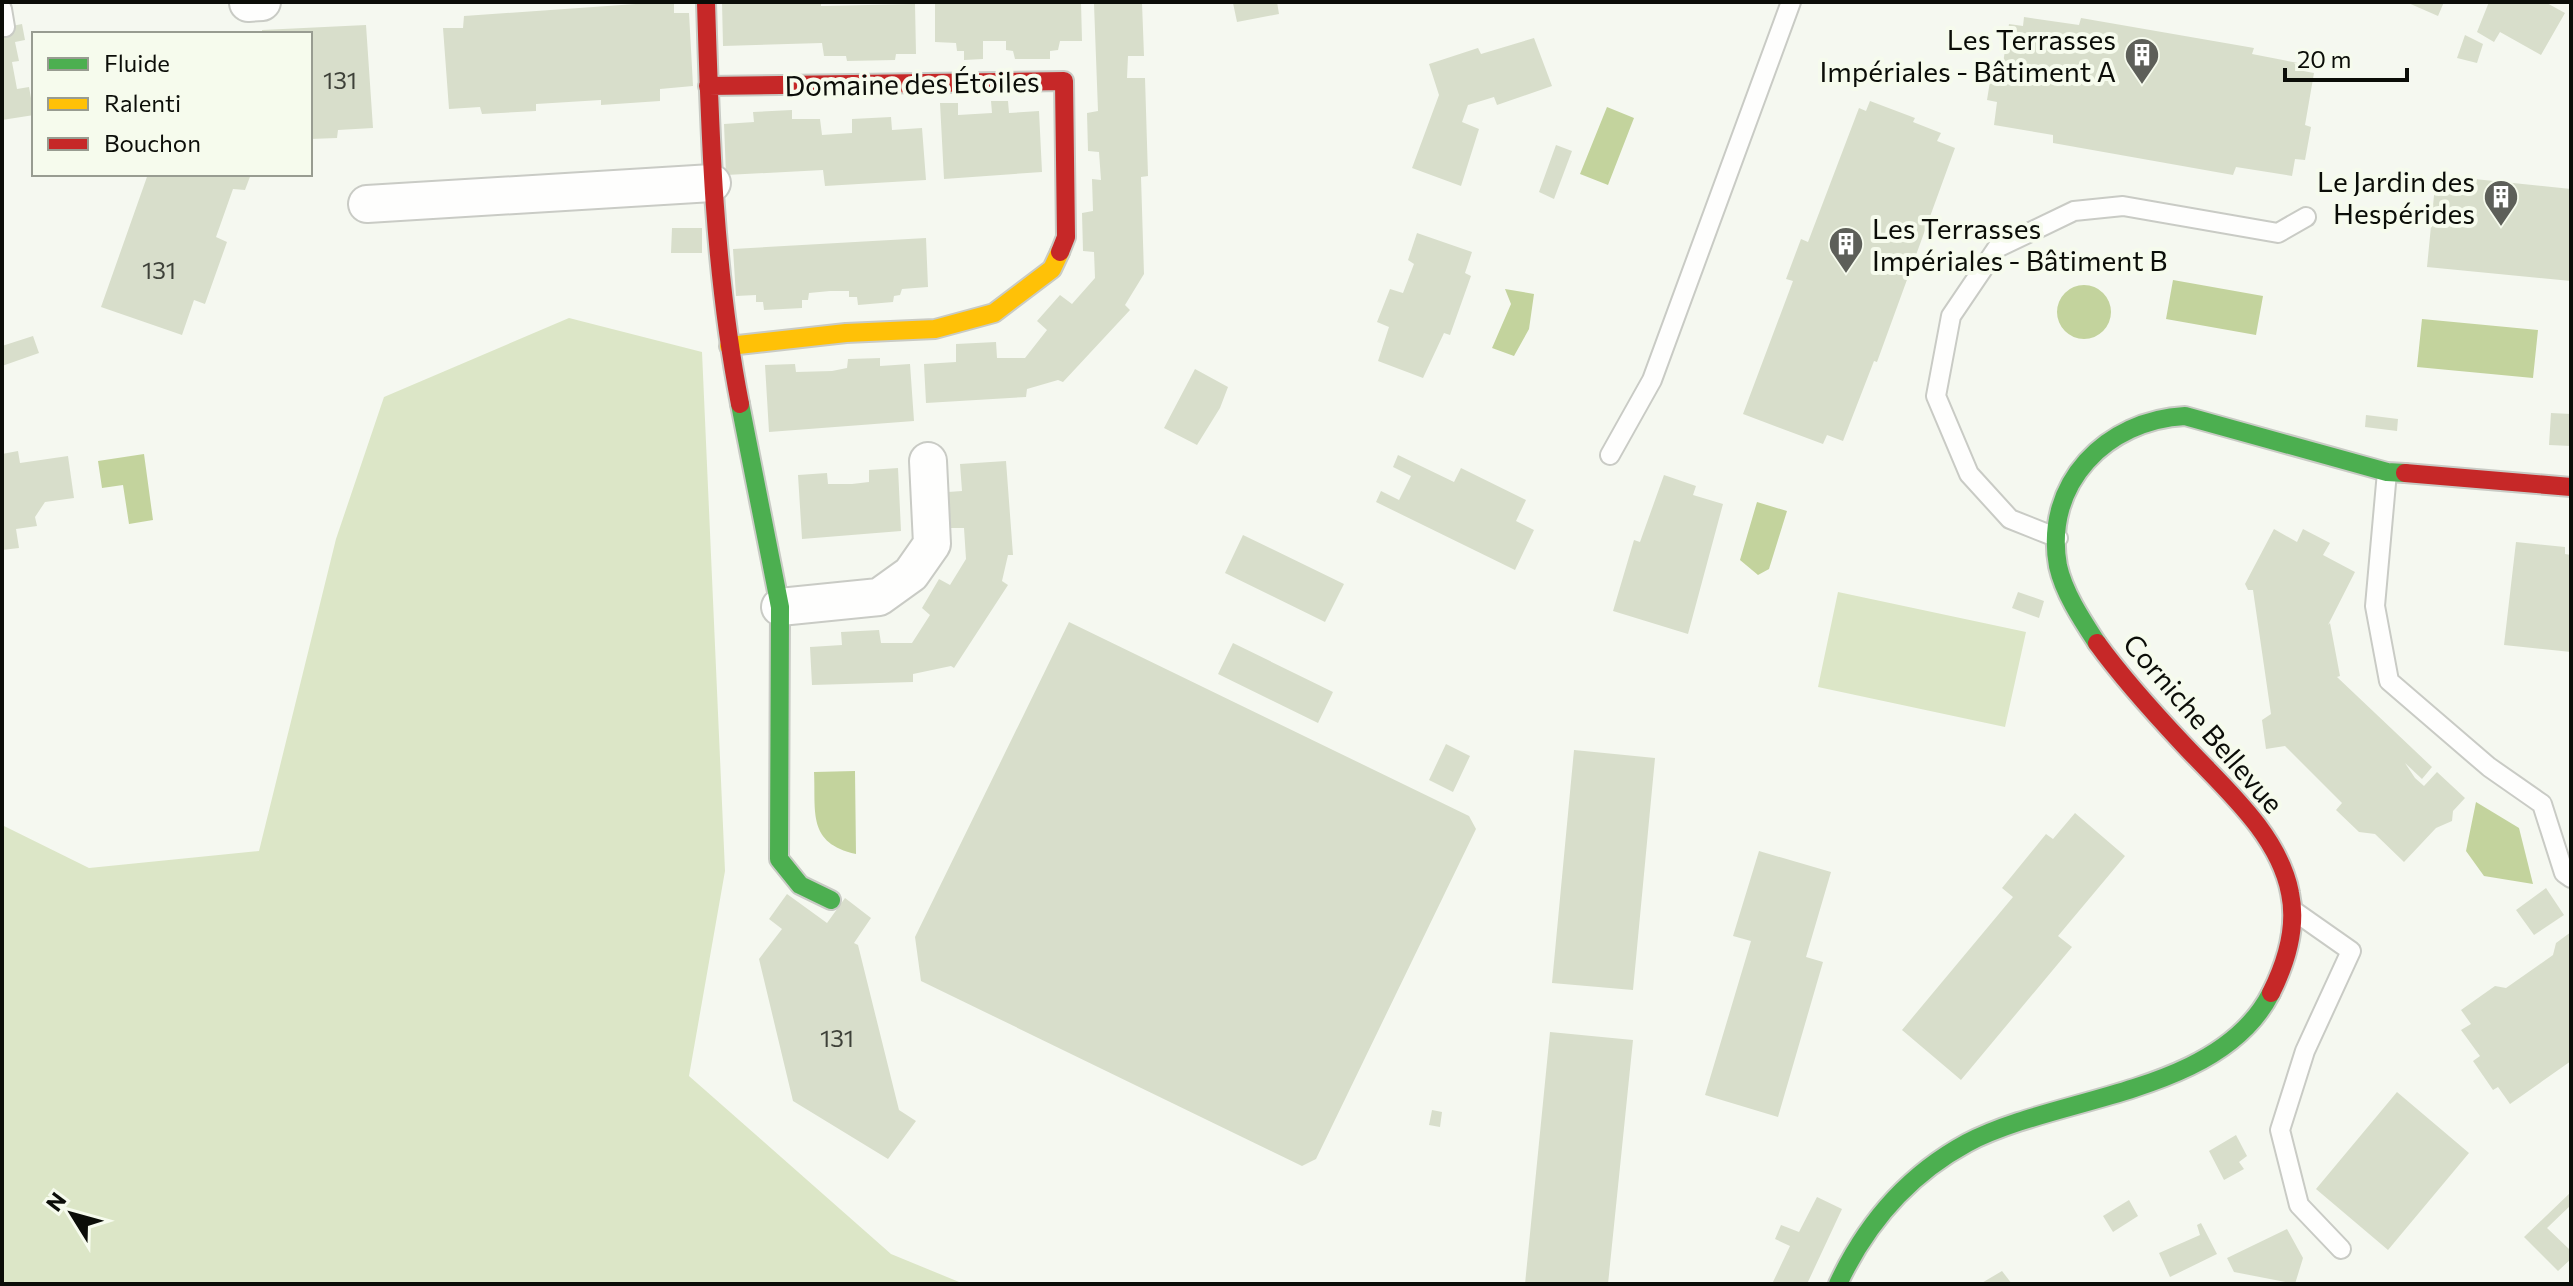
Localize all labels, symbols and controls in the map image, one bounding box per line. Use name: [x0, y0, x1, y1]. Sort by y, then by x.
place label: Les Terrasses Impériales - Bâtiment A: [1820, 22, 2116, 88]
legend: [32, 32, 312, 176]
scale bar: [2285, 32, 2407, 82]
building icon: Les Terrasses Impériales - Bâtiment A: [2123, 36, 2161, 86]
text: 20 m: [2297, 44, 2351, 73]
text: Fluide: [104, 48, 170, 77]
street label: Domaine des Étoiles: [784, 64, 1040, 102]
house number: 131: [323, 65, 357, 94]
text: Ralenti: [104, 88, 181, 117]
text: Bouchon: [104, 128, 201, 157]
place label: Le Jardin des Hespérides: [2317, 164, 2475, 230]
building icon: Le Jardin des Hespérides: [2482, 178, 2520, 228]
place label: Les Terrasses Impériales - Bâtiment B: [1872, 211, 2167, 277]
building icon: Les Terrasses Impériales - Bâtiment B: [1827, 225, 1865, 275]
house number: 131: [142, 255, 176, 284]
street label: Corniche Bellevue: [2117, 626, 2291, 820]
house number: 131: [820, 1023, 854, 1052]
north arrow: [32, 1174, 112, 1254]
text: N: [40, 1187, 71, 1216]

